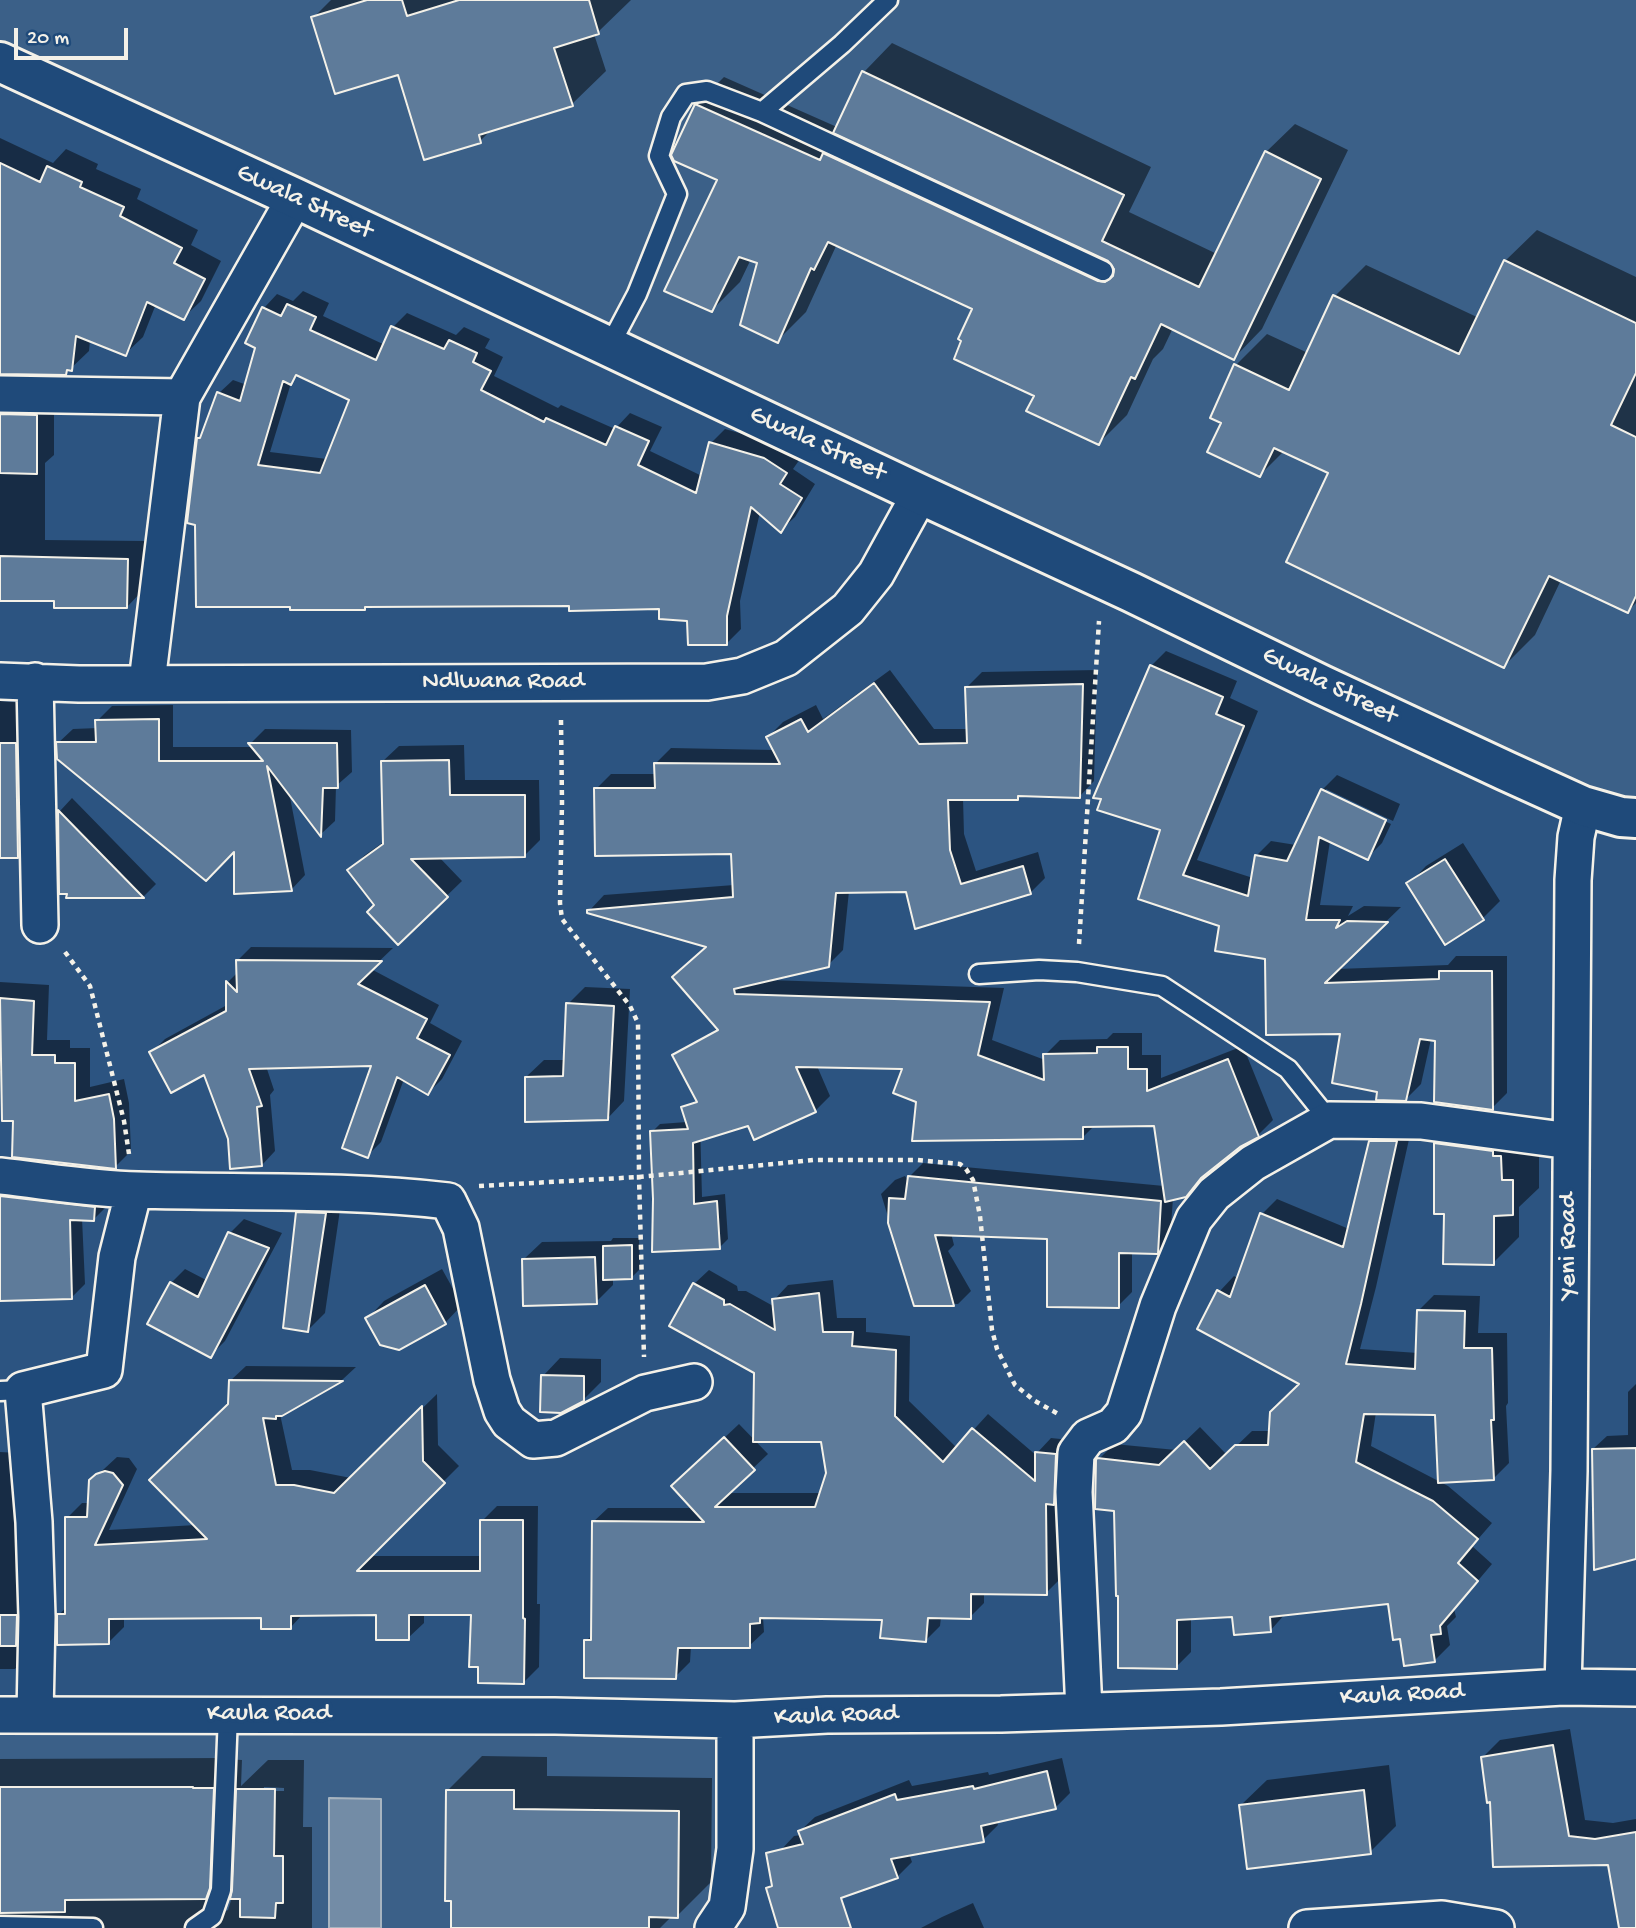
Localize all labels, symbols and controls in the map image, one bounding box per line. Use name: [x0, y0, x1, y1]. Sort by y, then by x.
scale bar: [18, 14, 131, 58]
text: 20 m: [27, 27, 69, 52]
street label: Gwala Street: [231, 158, 377, 248]
street label: Gwala Street: [744, 400, 890, 490]
street label: Gwala Street: [1256, 641, 1402, 733]
street label: Ndlwana Road: [422, 667, 584, 699]
street label: Yeni Road: [1554, 1193, 1586, 1299]
street label: Kaula Road: [1339, 1677, 1465, 1715]
street label: Kaula Road: [207, 1699, 331, 1731]
street label: Kaula Road: [773, 1699, 899, 1735]

